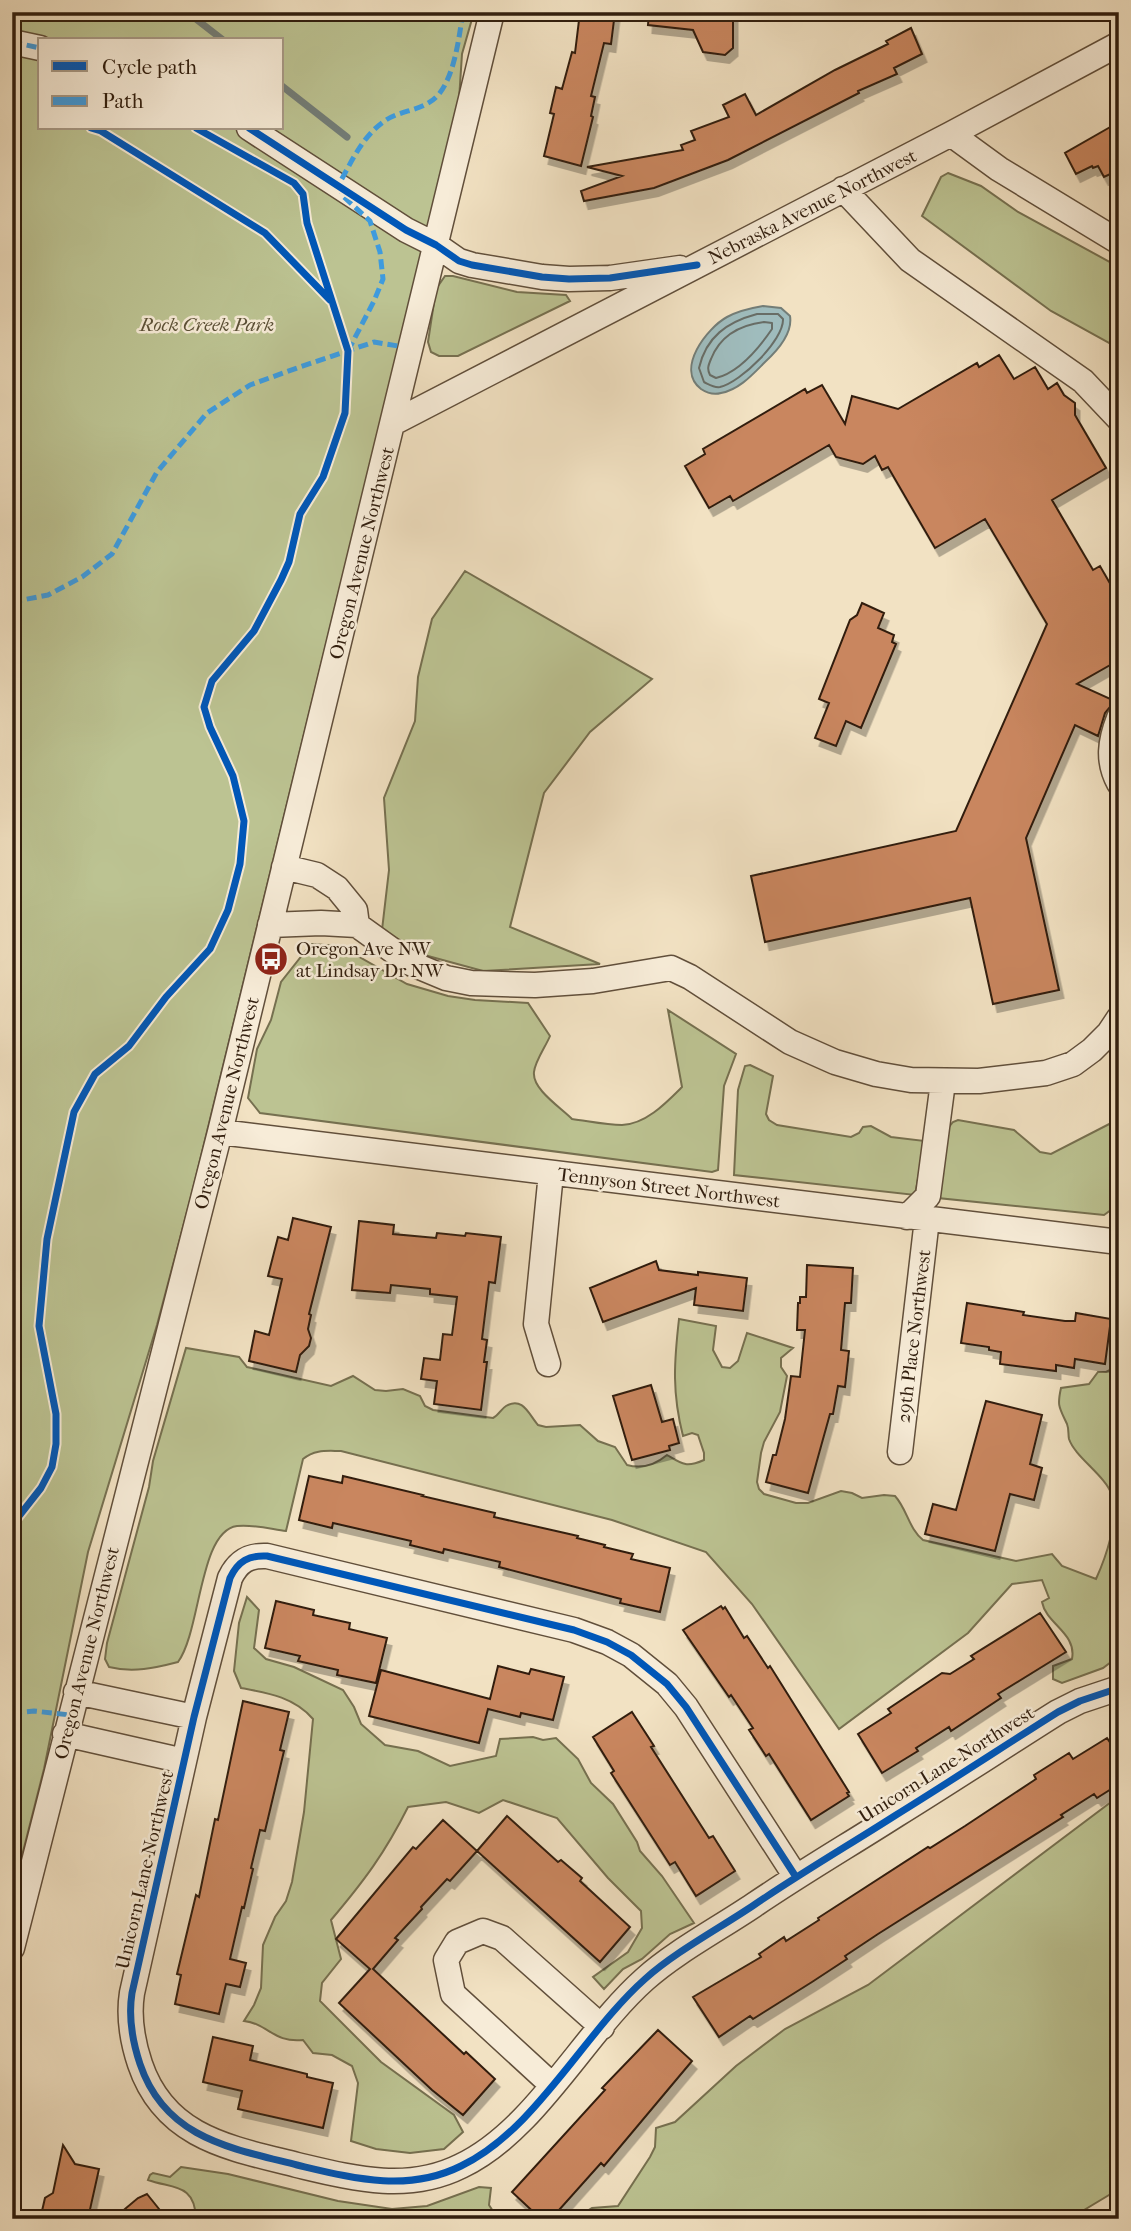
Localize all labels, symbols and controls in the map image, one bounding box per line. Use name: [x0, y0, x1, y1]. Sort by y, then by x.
legend: [38, 38, 284, 130]
text: Cycle path: [102, 55, 197, 79]
text: Path: [102, 89, 144, 113]
street label: Nebraska Avenue Northwest: [705, 145, 921, 269]
park label: Rock Creek Park: [138, 314, 274, 336]
street label: Oregon Avenue Northwest: [325, 444, 399, 662]
place label: Oregon Ave NW at Lindsay Dr NW: [296, 938, 445, 982]
bus stop icon: Oregon Ave NW at Lindsay Dr NW: [252, 940, 290, 978]
street label: Oregon Avenue Northwest: [190, 994, 264, 1212]
street label: Tennyson Street Northwest: [556, 1163, 781, 1213]
street label: 29th Place Northwest: [892, 1248, 936, 1424]
street label: Oregon Avenue Northwest: [50, 1544, 124, 1762]
street label: Unicorn Lane Northwest: [855, 1702, 1039, 1828]
street label: Unicorn Lane Northwest: [111, 1769, 179, 1972]

